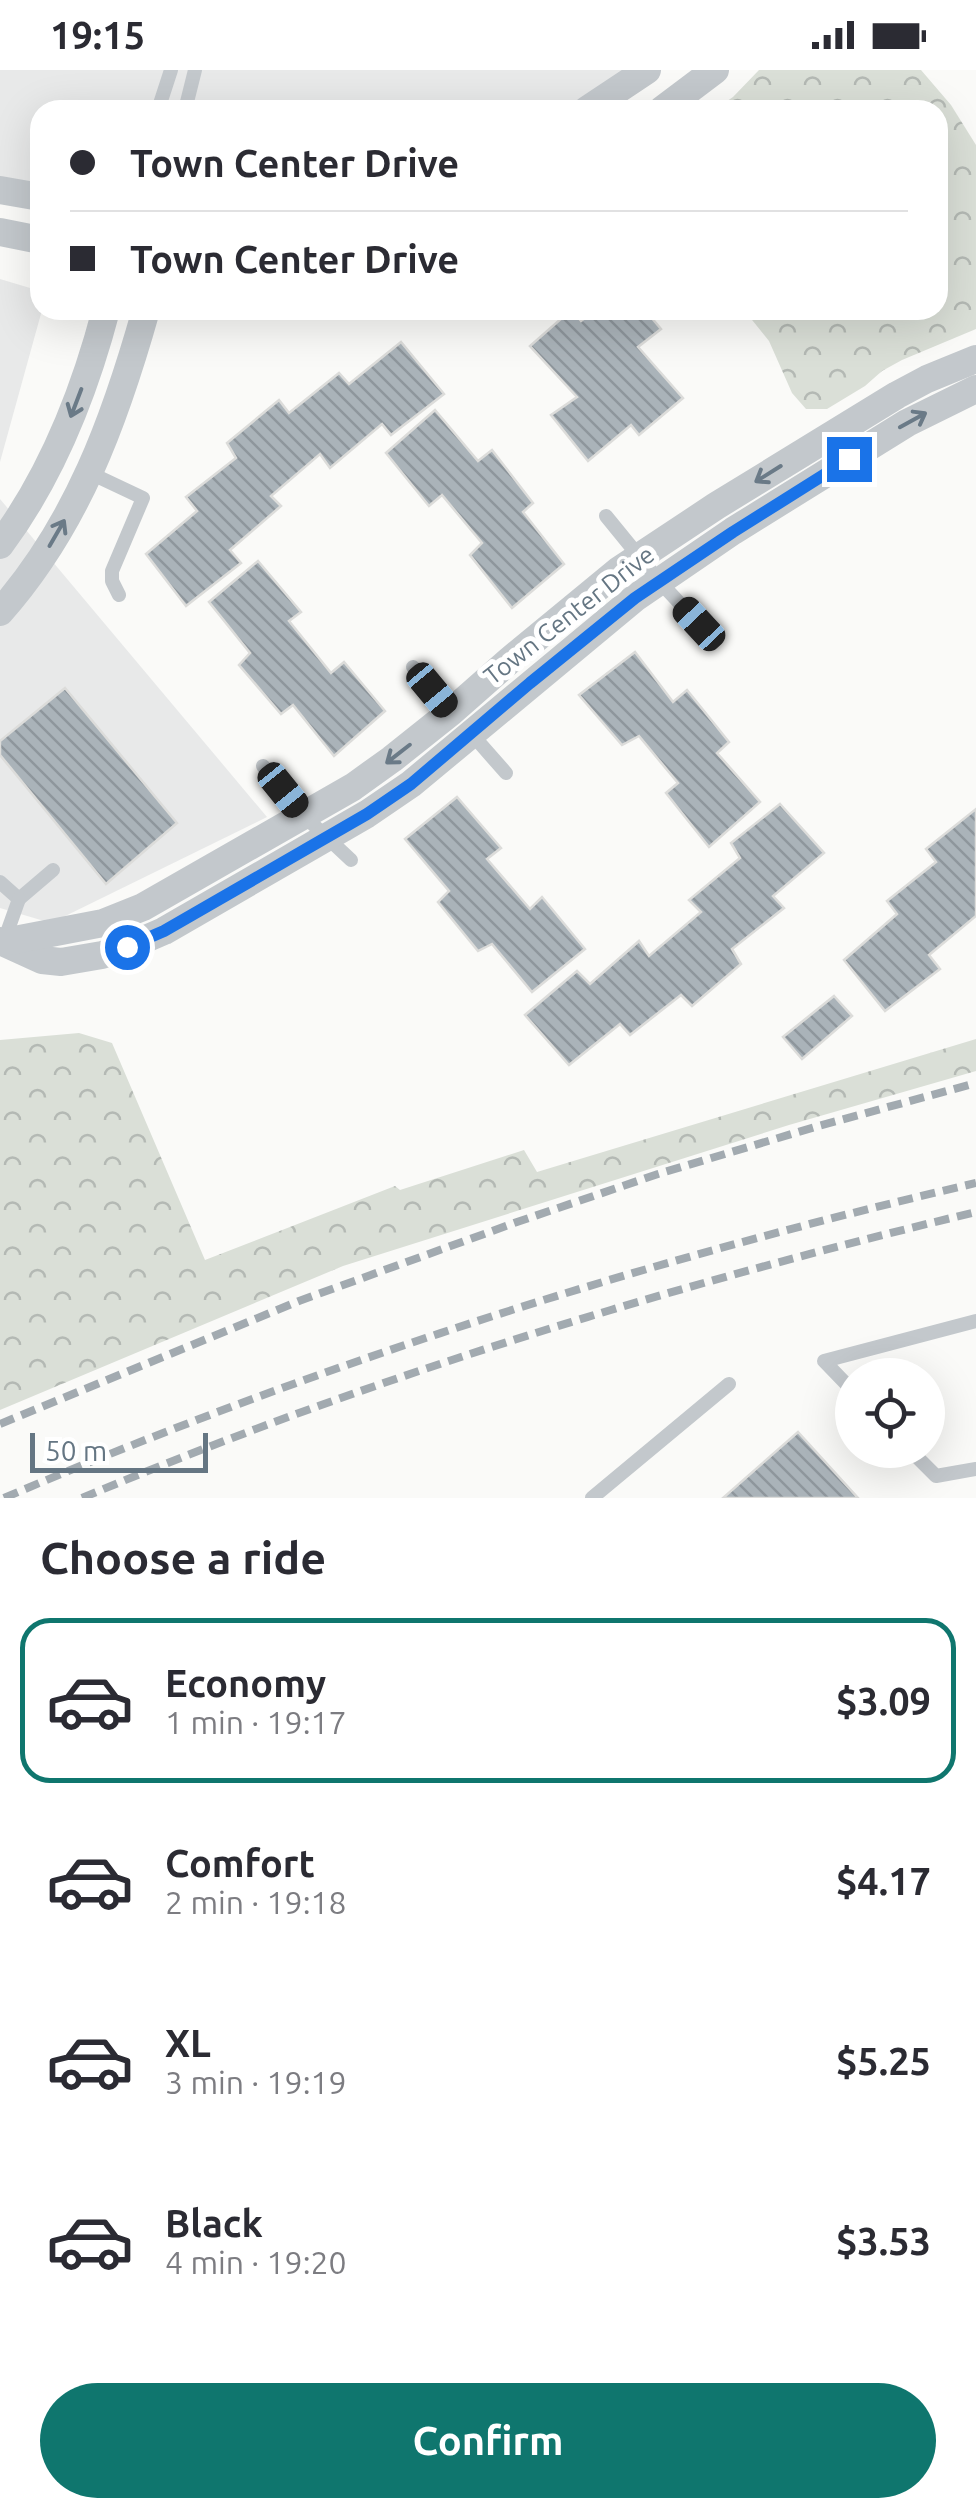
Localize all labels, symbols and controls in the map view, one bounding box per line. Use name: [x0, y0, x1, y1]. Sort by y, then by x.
text: 19:15: [50, 14, 145, 56]
text: Town Center Drive: [130, 142, 459, 184]
text: Town Center Drive: [130, 238, 459, 280]
one-way arrow: [66, 387, 84, 418]
one-way arrow: [897, 410, 927, 430]
route end: [827, 437, 872, 482]
one-way arrow: [755, 464, 783, 484]
one-way arrow: [47, 519, 67, 548]
street label: Town Center Drive: [478, 540, 660, 690]
car: [668, 592, 730, 656]
car: [401, 657, 463, 723]
one-way arrow: [386, 743, 412, 765]
car: [252, 757, 314, 823]
route start: [105, 925, 150, 970]
map controls: [835, 1358, 945, 1468]
button: locate: [835, 1358, 945, 1468]
scale bar: [30, 1428, 208, 1472]
text: 50 m: [45, 1435, 107, 1466]
text: Choose a ride: [40, 1532, 326, 1583]
icon: car: [45, 1656, 135, 1746]
text: Economy: [165, 1662, 326, 1704]
text: $3.09: [836, 1680, 931, 1722]
text: 1 min · 19:17: [165, 1704, 347, 1740]
icon: car: [45, 1836, 135, 1926]
text: Comfort: [165, 1842, 315, 1884]
text: $4.17: [836, 1860, 931, 1902]
text: 2 min · 19:18: [165, 1884, 347, 1920]
icon: car: [45, 2016, 135, 2106]
text: XL: [165, 2022, 211, 2064]
text: $5.25: [836, 2040, 931, 2082]
text: 3 min · 19:19: [165, 2064, 347, 2100]
icon: car: [45, 2196, 135, 2286]
text: Black: [165, 2202, 263, 2244]
text: $3.53: [836, 2220, 931, 2262]
text: 4 min · 19:20: [165, 2244, 347, 2280]
button: Confirm: [40, 2383, 936, 2498]

